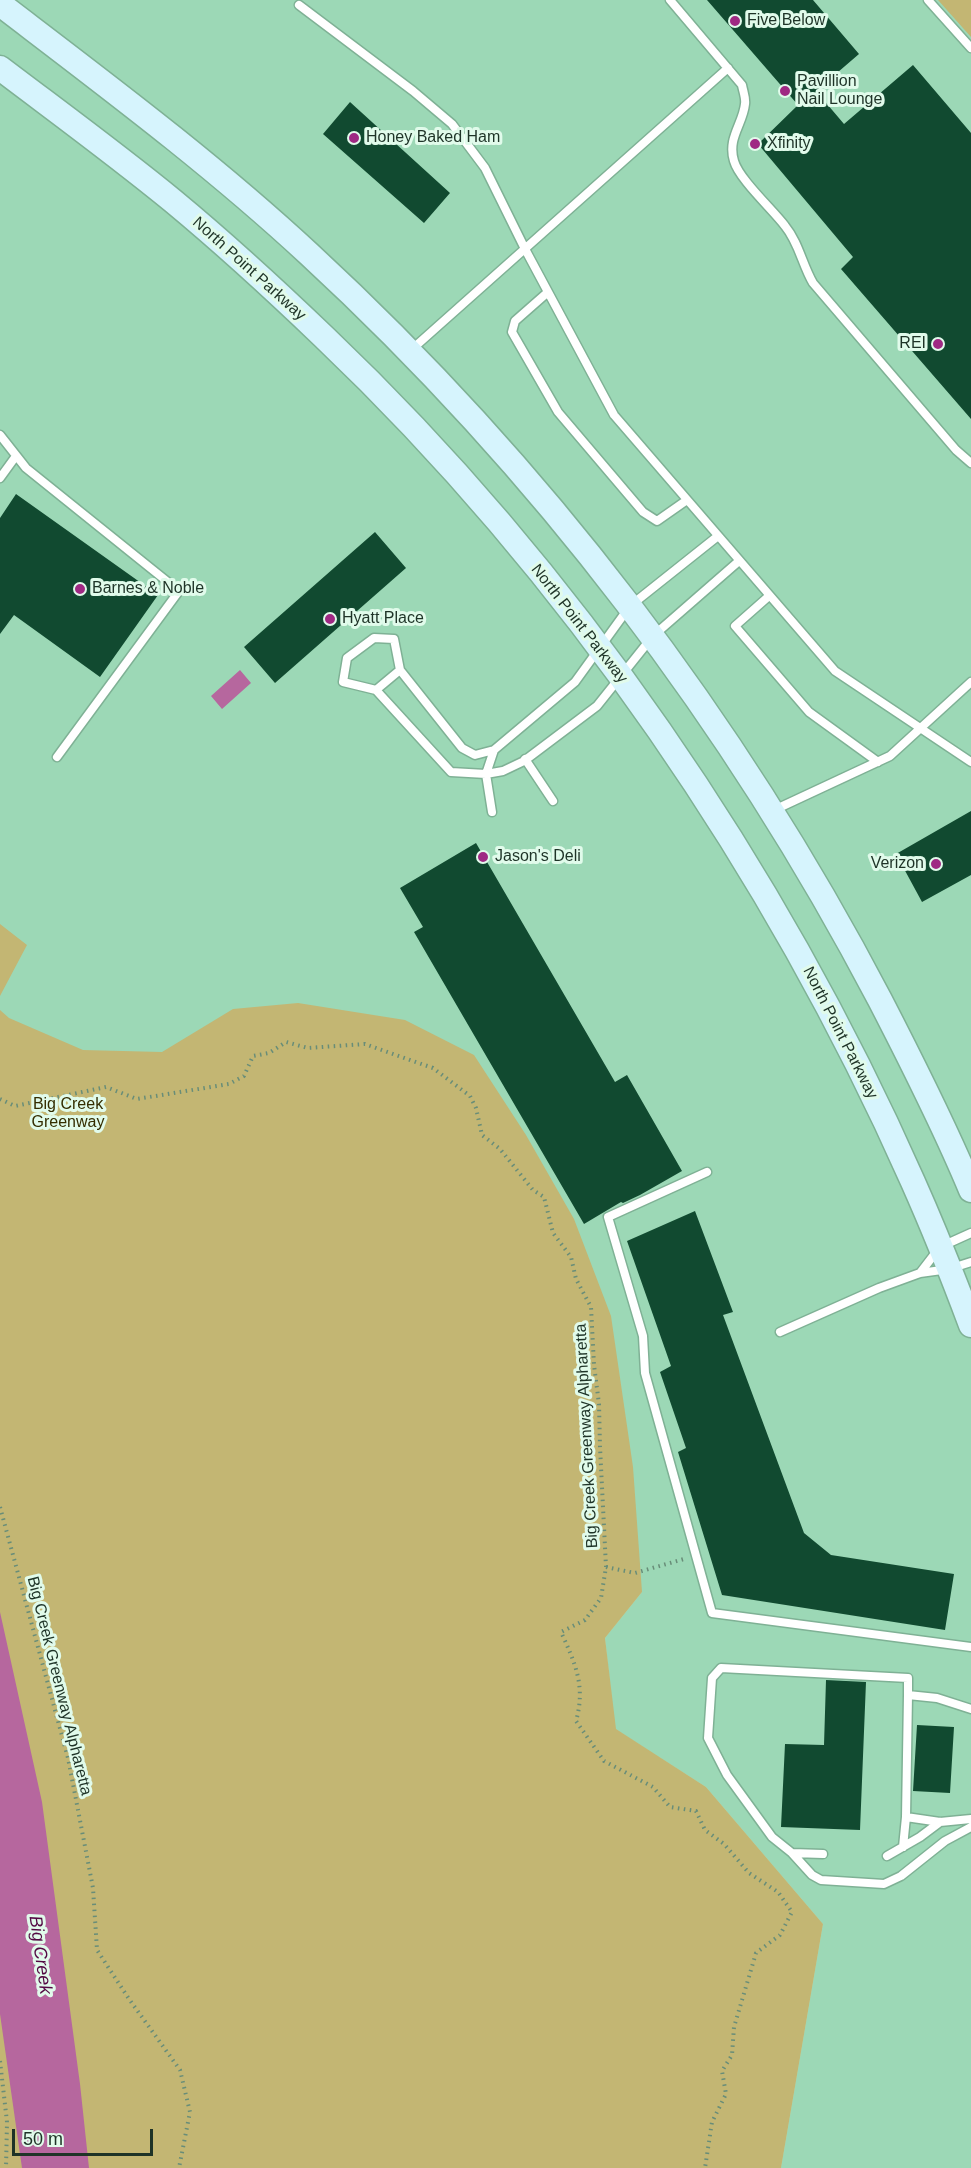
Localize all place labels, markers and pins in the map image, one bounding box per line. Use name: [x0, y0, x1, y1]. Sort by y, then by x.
place label: Five Below: [747, 11, 825, 31]
marker: Five Below: [728, 14, 742, 28]
place label: Pavillion Nail Lounge: [797, 72, 882, 110]
marker: Pavillion Nail Lounge: [778, 84, 792, 98]
place label: Honey Baked Ham: [366, 128, 500, 148]
marker: Honey Baked Ham: [347, 131, 361, 145]
place label: Xfinity: [767, 134, 811, 154]
marker: Xfinity: [748, 137, 762, 151]
place label: REI: [899, 334, 926, 354]
marker: REI: [931, 337, 945, 351]
place label: Barnes & Noble: [92, 579, 204, 599]
marker: Barnes & Noble: [73, 582, 87, 596]
place label: Hyatt Place: [342, 609, 424, 629]
marker: Hyatt Place: [323, 612, 337, 626]
place label: Jason's Deli: [495, 847, 581, 867]
marker: Jason's Deli: [476, 850, 490, 864]
place label: Verizon: [871, 854, 924, 874]
marker: Verizon: [929, 857, 943, 871]

